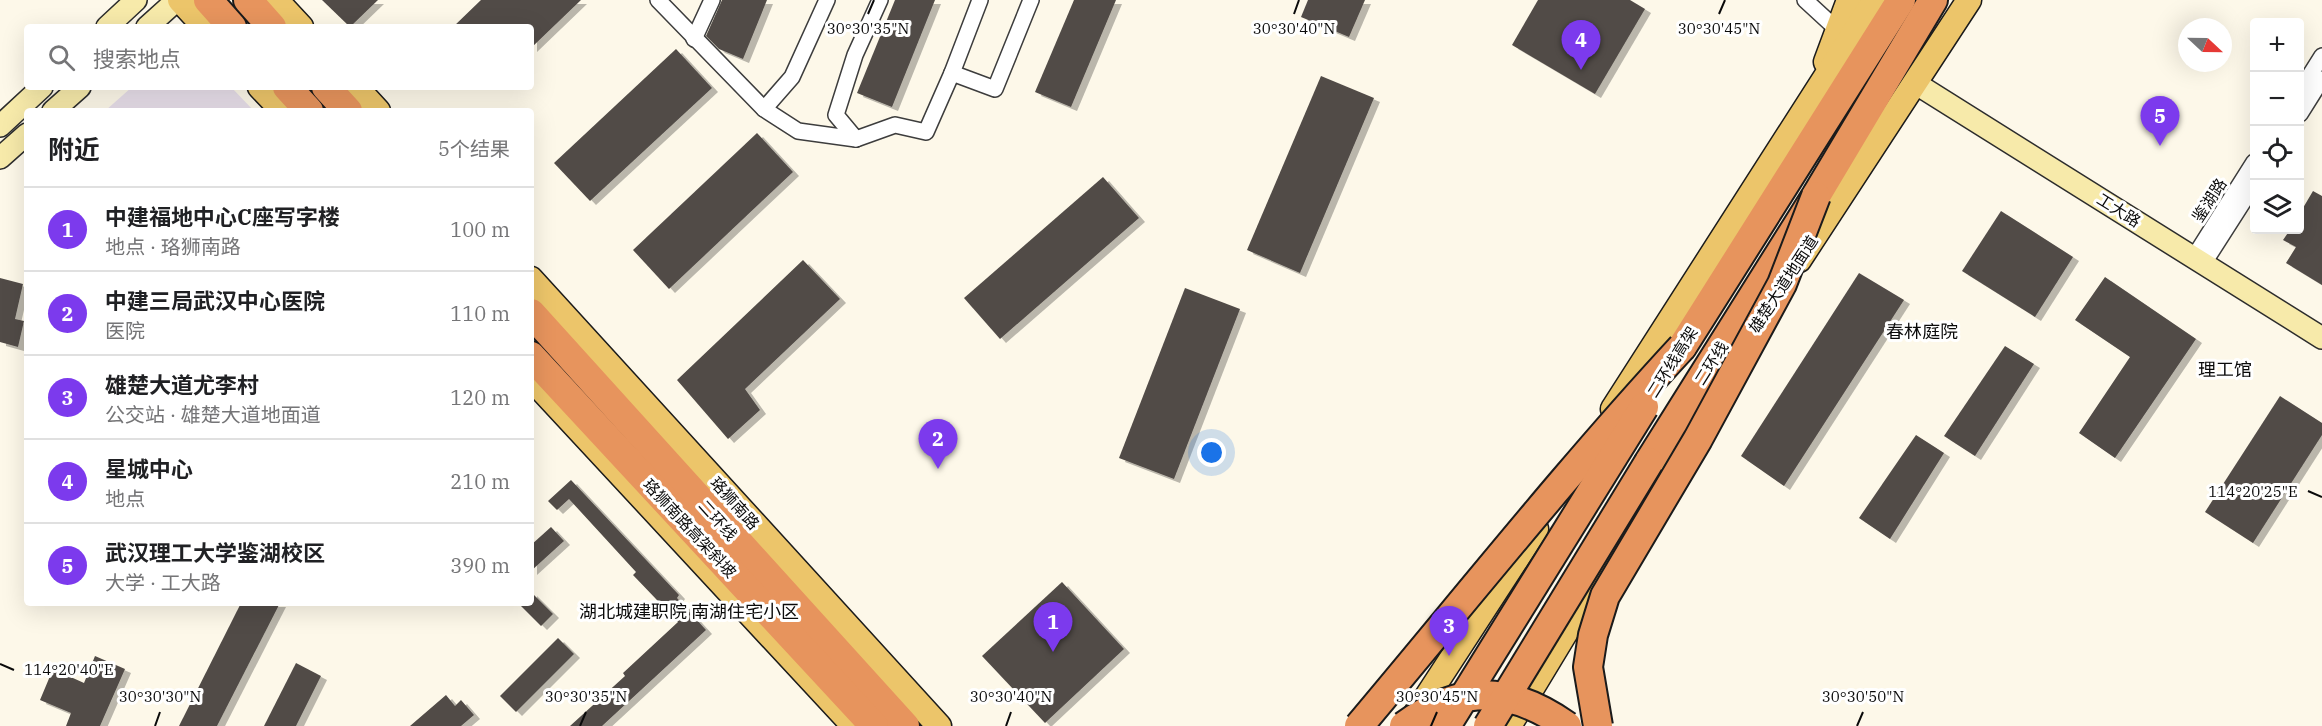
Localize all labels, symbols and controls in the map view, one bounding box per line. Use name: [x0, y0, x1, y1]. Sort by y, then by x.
north arrow: [2178, 18, 2232, 72]
map controls: [2250, 18, 2304, 234]
button: +: [2250, 18, 2304, 72]
text: 30°30'35"N: [827, 19, 909, 38]
text: 30°30'40"N: [1253, 19, 1335, 38]
text: 30°30'45"N: [1678, 19, 1760, 38]
pin: 4: [1562, 20, 1600, 70]
search box: [24, 24, 534, 90]
icon: search: [45, 41, 78, 74]
text: 搜索地点: [93, 44, 181, 73]
button: −: [2250, 72, 2304, 126]
pin: 5: [2140, 96, 2180, 146]
button: locate: [2250, 126, 2304, 180]
text: 附近: [48, 132, 100, 166]
text: 5个结果: [438, 135, 510, 162]
street label: 鉴湖路: [2188, 174, 2230, 226]
button: layers: [2250, 180, 2304, 234]
street label: 工大路: [2093, 189, 2145, 231]
text: 中建福地中心C座写字楼: [105, 202, 340, 231]
text: 1: [62, 216, 74, 243]
text: 100 m: [450, 216, 510, 243]
street label: 雄楚大道地面道: [1744, 232, 1822, 336]
text: 地点 · 珞狮南路: [105, 233, 241, 260]
text: 中建三局武汉中心医院: [105, 286, 325, 315]
text: 2: [62, 300, 74, 327]
text: 110 m: [450, 300, 510, 327]
text: 医院: [105, 317, 145, 344]
district label: 春林庭院: [1886, 320, 1958, 343]
street label: 二环线高架: [1642, 323, 1702, 401]
street label: 二环线: [1690, 337, 1732, 389]
district label: 理工馆: [2198, 358, 2252, 381]
text: 雄楚大道尤李村: [105, 370, 259, 399]
text: 3: [62, 384, 74, 411]
text: 120 m: [450, 384, 510, 411]
text: 公交站 · 雄楚大道地面道: [105, 401, 321, 428]
pin: 2: [918, 420, 958, 469]
your location: [1197, 438, 1226, 467]
text: 星城中心: [105, 454, 193, 483]
text: 4: [62, 468, 74, 495]
text: 210 m: [450, 468, 510, 495]
street label: 珞狮南路: [706, 473, 764, 533]
street label: 珞狮南路高架斜坡: [639, 474, 741, 582]
text: 114°20'25"E: [2208, 482, 2298, 501]
text: 地点: [105, 485, 145, 512]
street label: 二环线: [695, 495, 741, 545]
text: 武汉理工大学鉴湖校区: [105, 538, 325, 567]
text: 5: [62, 552, 74, 579]
text: 390 m: [450, 552, 510, 579]
text: 大学 · 工大路: [105, 569, 221, 596]
district label: 湖北城建职院 南湖住宅小区: [579, 600, 799, 623]
pin: 1: [1034, 602, 1072, 652]
pin: 3: [1430, 606, 1468, 656]
text: 114°20'40"E: [24, 660, 114, 679]
text: 30°30'30"N: [119, 687, 201, 706]
text: 30°30'35"N: [545, 687, 627, 706]
text: 30°30'40"N: [970, 687, 1052, 706]
text: 30°30'45"N: [1396, 687, 1478, 706]
text: 30°30'50"N: [1822, 687, 1904, 706]

